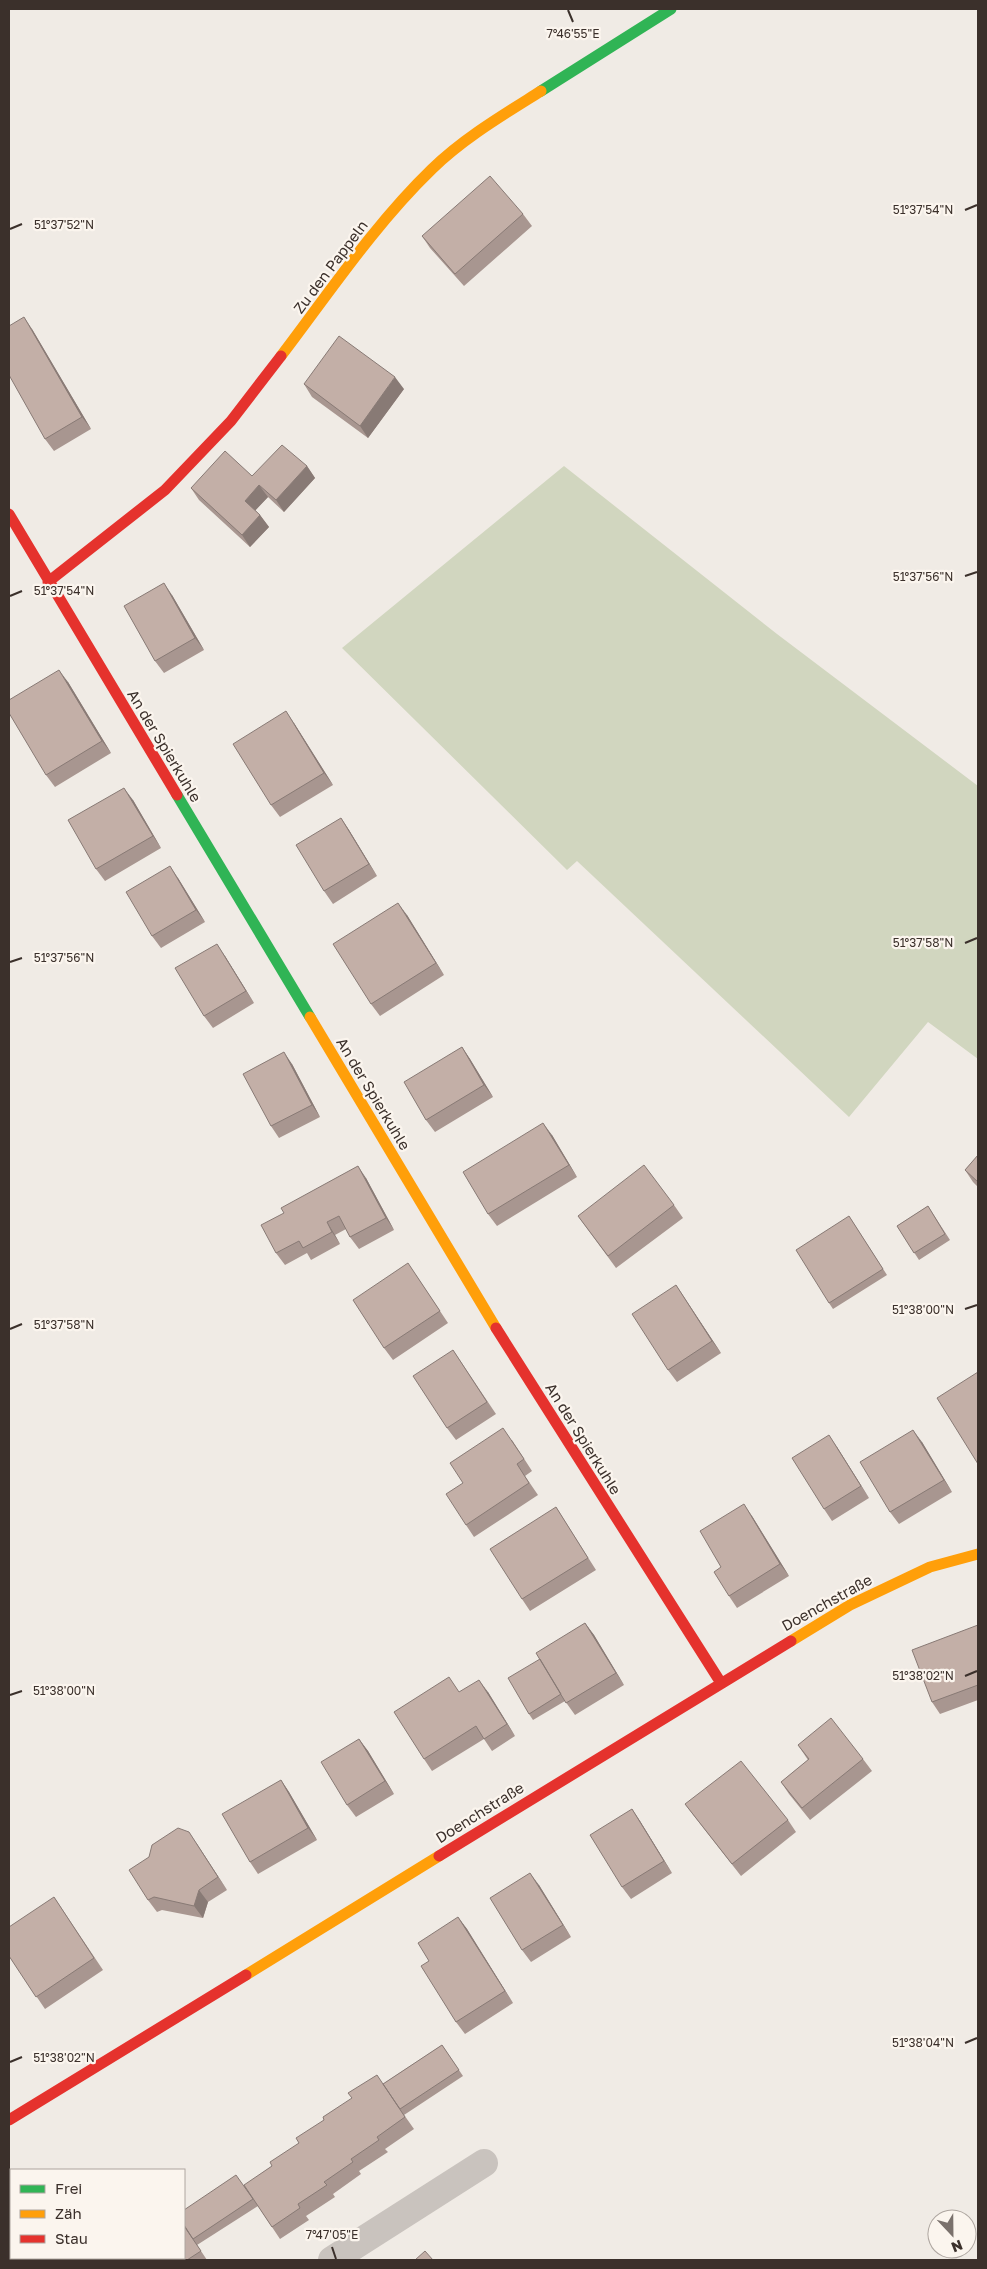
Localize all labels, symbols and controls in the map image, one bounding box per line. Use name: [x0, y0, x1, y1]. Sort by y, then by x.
text: 7°46'55"E: [546, 26, 600, 41]
text: 51°37'54"N: [893, 202, 953, 217]
street label: Zu den Pappeln: [289, 216, 371, 316]
text: 51°37'52"N: [34, 217, 94, 232]
text: 51°37'56"N: [893, 569, 953, 584]
text: 51°37'54"N: [34, 583, 94, 598]
street label: An der Spierkuhle: [124, 686, 206, 805]
text: 51°37'58"N: [893, 935, 953, 950]
text: 51°37'56"N: [34, 950, 94, 965]
street label: An der Spierkuhle: [333, 1034, 415, 1153]
text: 51°38'00"N: [892, 1302, 954, 1317]
text: 51°37'58"N: [34, 1317, 94, 1332]
street label: An der Spierkuhle: [542, 1379, 626, 1498]
street label: Doenchstraße: [778, 1570, 875, 1634]
text: 51°38'02"N: [892, 1668, 954, 1683]
text: 51°38'00"N: [33, 1683, 95, 1698]
street label: Doenchstraße: [432, 1778, 527, 1846]
text: 51°38'04"N: [892, 2035, 954, 2050]
text: 51°38'02"N: [33, 2050, 95, 2065]
legend: [10, 2169, 185, 2259]
text: Frei: [55, 2179, 82, 2197]
text: Zäh: [55, 2204, 82, 2222]
north arrow: [927, 2209, 977, 2259]
text: 7°47'05"E: [306, 2227, 358, 2242]
text: Stau: [55, 2229, 88, 2247]
text: N: [949, 2237, 965, 2256]

